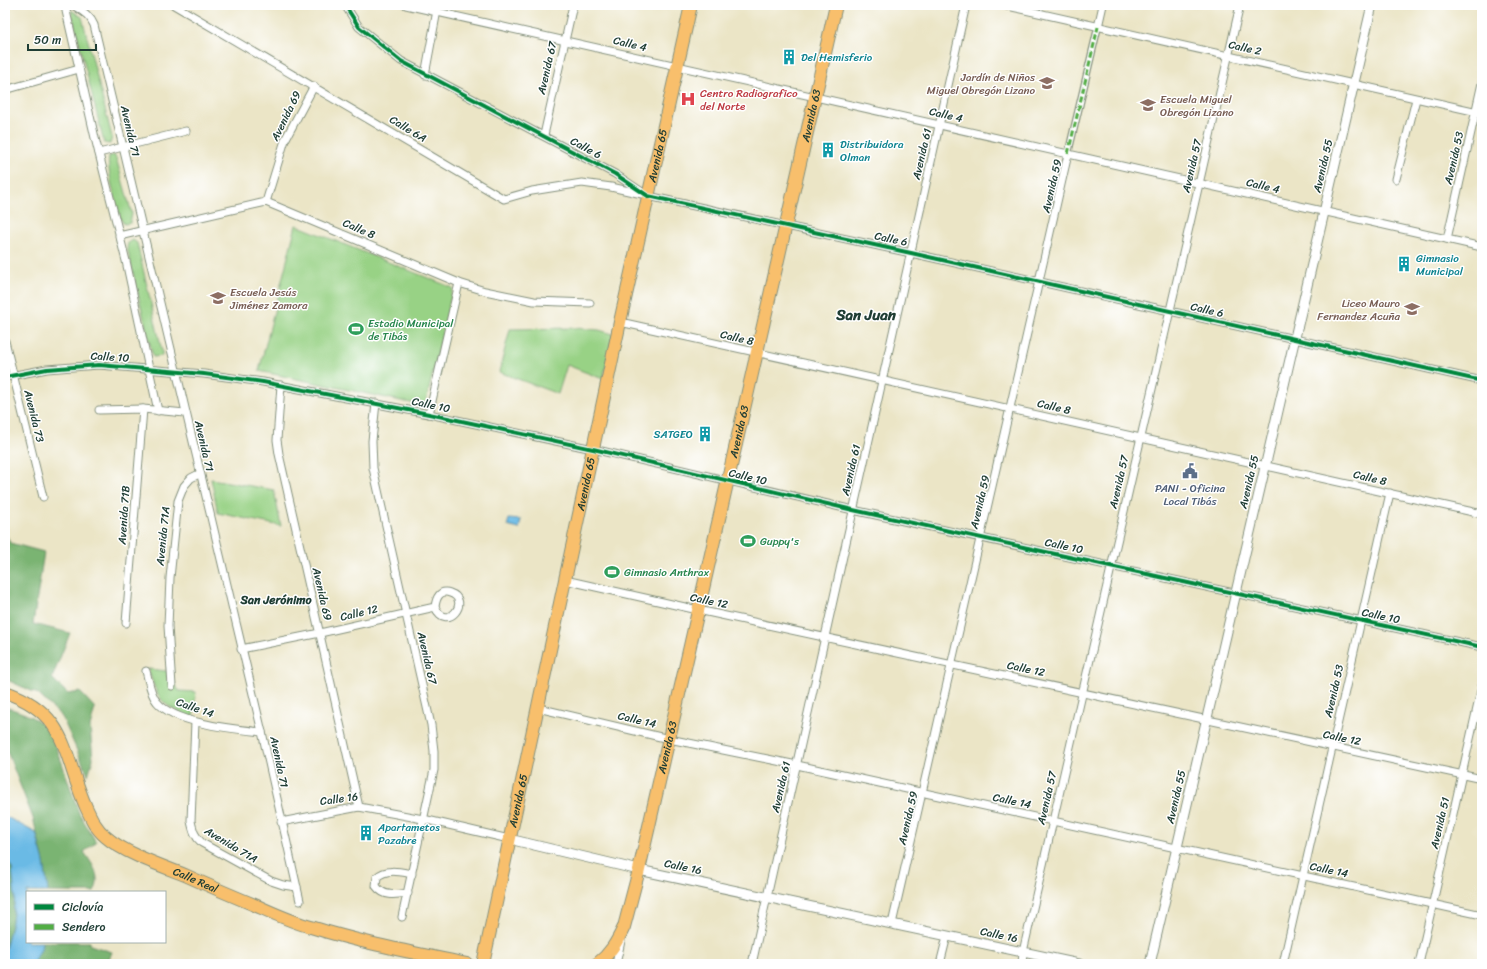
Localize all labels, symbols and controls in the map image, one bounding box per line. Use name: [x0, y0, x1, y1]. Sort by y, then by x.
scale bar: [28, 26, 96, 52]
text: 50 m: [34, 29, 61, 51]
street label: Calle 4: [611, 31, 649, 57]
street label: Calle 2: [1227, 35, 1264, 61]
street label: Avenida 67: [531, 39, 562, 97]
building icon: Del Hemisferio: [780, 48, 798, 66]
place label: Del Hemisferio: [801, 48, 873, 67]
place label: Jardín de Niños Miguel Obregón Lizano: [927, 68, 1036, 100]
school or university icon: Jardín de Niños Miguel Obregón Lizano: [1038, 74, 1056, 92]
place label: Centro Radiografico del Norte: [700, 84, 798, 116]
street label: Avenida 69: [265, 87, 307, 145]
street label: Avenida 63: [795, 87, 826, 145]
hospital icon: Centro Radiografico del Norte: [679, 90, 697, 108]
place label: Escuela Miguel Obregón Lizano: [1160, 90, 1234, 122]
school or university icon: Escuela Miguel Obregón Lizano: [1139, 96, 1157, 114]
street label: Avenida 71: [115, 102, 145, 159]
street label: Calle 4: [927, 102, 965, 128]
street label: Calle 6A: [386, 110, 430, 148]
street label: Avenida 61: [907, 126, 937, 182]
street label: Avenida 65: [642, 127, 673, 185]
street label: Avenida 53: [1438, 130, 1469, 187]
street label: Calle 6: [567, 132, 605, 164]
place label: Distribuidora Olman: [840, 135, 904, 167]
street label: Avenida 57: [1176, 137, 1208, 195]
street label: Avenida 55: [1307, 137, 1338, 196]
building icon: Distribuidora Olman: [819, 141, 837, 159]
street label: Avenida 59: [1036, 157, 1067, 216]
street label: Calle 4: [1244, 173, 1282, 199]
street label: Calle 8: [340, 214, 379, 244]
street label: Calle 6: [873, 226, 909, 252]
place label: Gimnasio Municipal: [1416, 249, 1464, 281]
building icon: Gimnasio Municipal: [1395, 255, 1413, 273]
place label: Escuela Jesús Jiménez Zamora: [229, 283, 308, 315]
school or university icon: Escuela Jesús Jiménez Zamora: [209, 289, 227, 307]
place label: Liceo Mauro Fernandez Acuña: [1317, 294, 1401, 326]
street label: Calle 6: [1189, 297, 1225, 323]
school or university icon: Liceo Mauro Fernandez Acuña: [1403, 300, 1421, 318]
district label: San Juan: [835, 302, 897, 328]
place label: Estadio Municipal de Tibás: [368, 314, 454, 346]
sports icon: Estadio Municipal de Tibás: [347, 320, 365, 338]
street label: Calle 8: [718, 325, 756, 351]
street label: Calle 10: [90, 346, 130, 368]
street label: Avenida 73: [18, 387, 50, 444]
street label: Calle 10: [410, 392, 452, 418]
street label: Calle 8: [1035, 394, 1073, 420]
street label: Avenida 63: [723, 403, 754, 461]
street label: Avenida 71: [189, 417, 219, 474]
place label: SATGEO: [654, 425, 693, 444]
building icon: SATGEO: [696, 425, 714, 443]
street label: Avenida 61: [836, 442, 866, 498]
street label: Avenida 57: [1103, 453, 1135, 511]
street label: Avenida 55: [1233, 453, 1264, 512]
street label: Avenida 65: [570, 455, 600, 513]
public building icon: PANI - Oficina Local Tibás: [1181, 462, 1199, 480]
street label: Calle 10: [727, 463, 769, 491]
street label: Calle 8: [1351, 465, 1389, 491]
street label: Avenida 59: [964, 473, 995, 532]
place label: PANI - Oficina Local Tibás: [1155, 479, 1226, 511]
street label: Avenida 71B: [112, 485, 136, 546]
street label: Avenida 71A: [150, 505, 176, 568]
sports icon: Guppy's: [739, 532, 757, 550]
place label: Guppy's: [760, 532, 800, 551]
street label: Calle 10: [1043, 533, 1085, 559]
sports icon: Gimnasio Anthrax: [603, 563, 621, 581]
place label: Gimnasio Anthrax: [624, 563, 710, 582]
street label: Avenida 69: [306, 565, 337, 623]
street label: Calle 12: [688, 588, 730, 614]
district label: San Jerónimo: [239, 589, 312, 611]
street label: Calle 12: [338, 599, 380, 627]
street label: Calle 10: [1360, 603, 1402, 629]
street label: Avenida 67: [411, 629, 442, 687]
street label: Calle 12: [1005, 656, 1047, 682]
street label: Avenida 53: [1318, 663, 1349, 720]
street label: Calle 14: [174, 693, 217, 723]
street label: Calle 14: [616, 706, 658, 734]
street label: Avenida 63: [652, 719, 682, 777]
street label: Calle 12: [1321, 725, 1363, 751]
street label: Avenida 71: [264, 734, 294, 790]
street label: Avenida 61: [766, 759, 796, 815]
street label: Avenida 55: [1160, 768, 1191, 827]
street label: Avenida 57: [1031, 769, 1063, 827]
street label: Avenida 65: [503, 772, 533, 830]
street label: Calle 16: [319, 787, 359, 811]
street label: Calle 14: [991, 788, 1033, 814]
street label: Avenida 59: [892, 789, 923, 848]
street label: Avenida 51: [1425, 795, 1455, 852]
place label: Apartametos Pazabre: [377, 818, 440, 850]
street label: Avenida 71A: [200, 821, 261, 868]
building icon: Apartametos Pazabre: [357, 824, 375, 842]
street label: Calle 16: [662, 854, 704, 880]
street label: Calle 14: [1308, 857, 1350, 883]
street label: Calle Real: [170, 862, 222, 898]
legend: [26, 891, 166, 943]
text: Ciclovía: [62, 896, 103, 918]
text: Sendero: [62, 916, 106, 938]
street label: Calle 16: [978, 922, 1020, 948]

